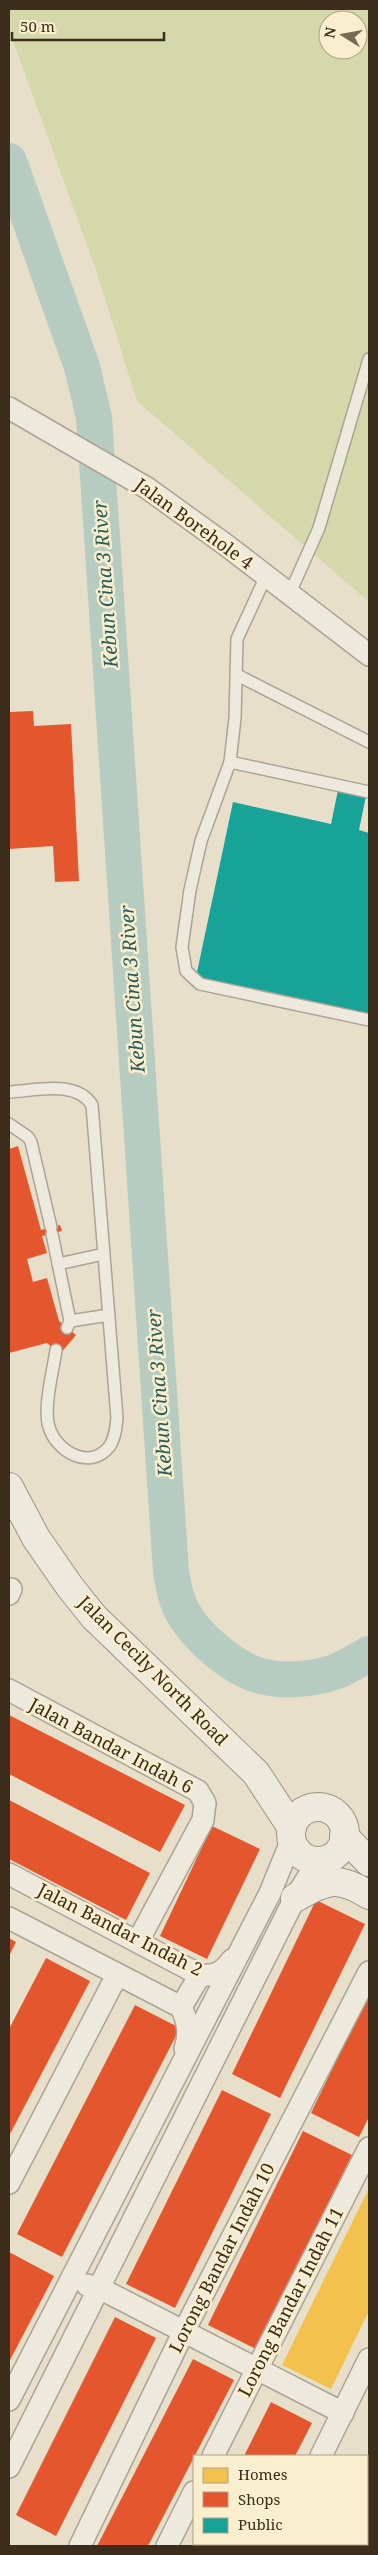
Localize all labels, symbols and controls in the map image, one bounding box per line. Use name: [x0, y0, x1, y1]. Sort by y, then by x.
scale bar: [12, 10, 165, 42]
north arrow: [318, 10, 368, 60]
text: 50 m: [20, 16, 55, 36]
text: N: [319, 25, 340, 40]
street label: Jalan Borehole 4: [130, 472, 259, 574]
water label: Kebun Cina 3 River: [86, 499, 124, 670]
water label: Kebun Cina 3 River: [113, 904, 151, 1075]
water label: Kebun Cina 3 River: [140, 1308, 178, 1479]
street label: Jalan Cecily North Road: [73, 1589, 234, 1750]
street label: Jalan Bandar Indah 6: [25, 1691, 197, 1798]
street label: Jalan Bandar Indah 2: [33, 1877, 207, 1981]
street label: Lorong Bandar Indah 10: [163, 2159, 279, 2357]
street label: Lorong Bandar Indah 11: [232, 2203, 348, 2401]
legend: [193, 2455, 368, 2545]
text: Homes: [238, 2464, 288, 2484]
text: Shops: [238, 2489, 281, 2509]
text: Public: [238, 2514, 283, 2534]

